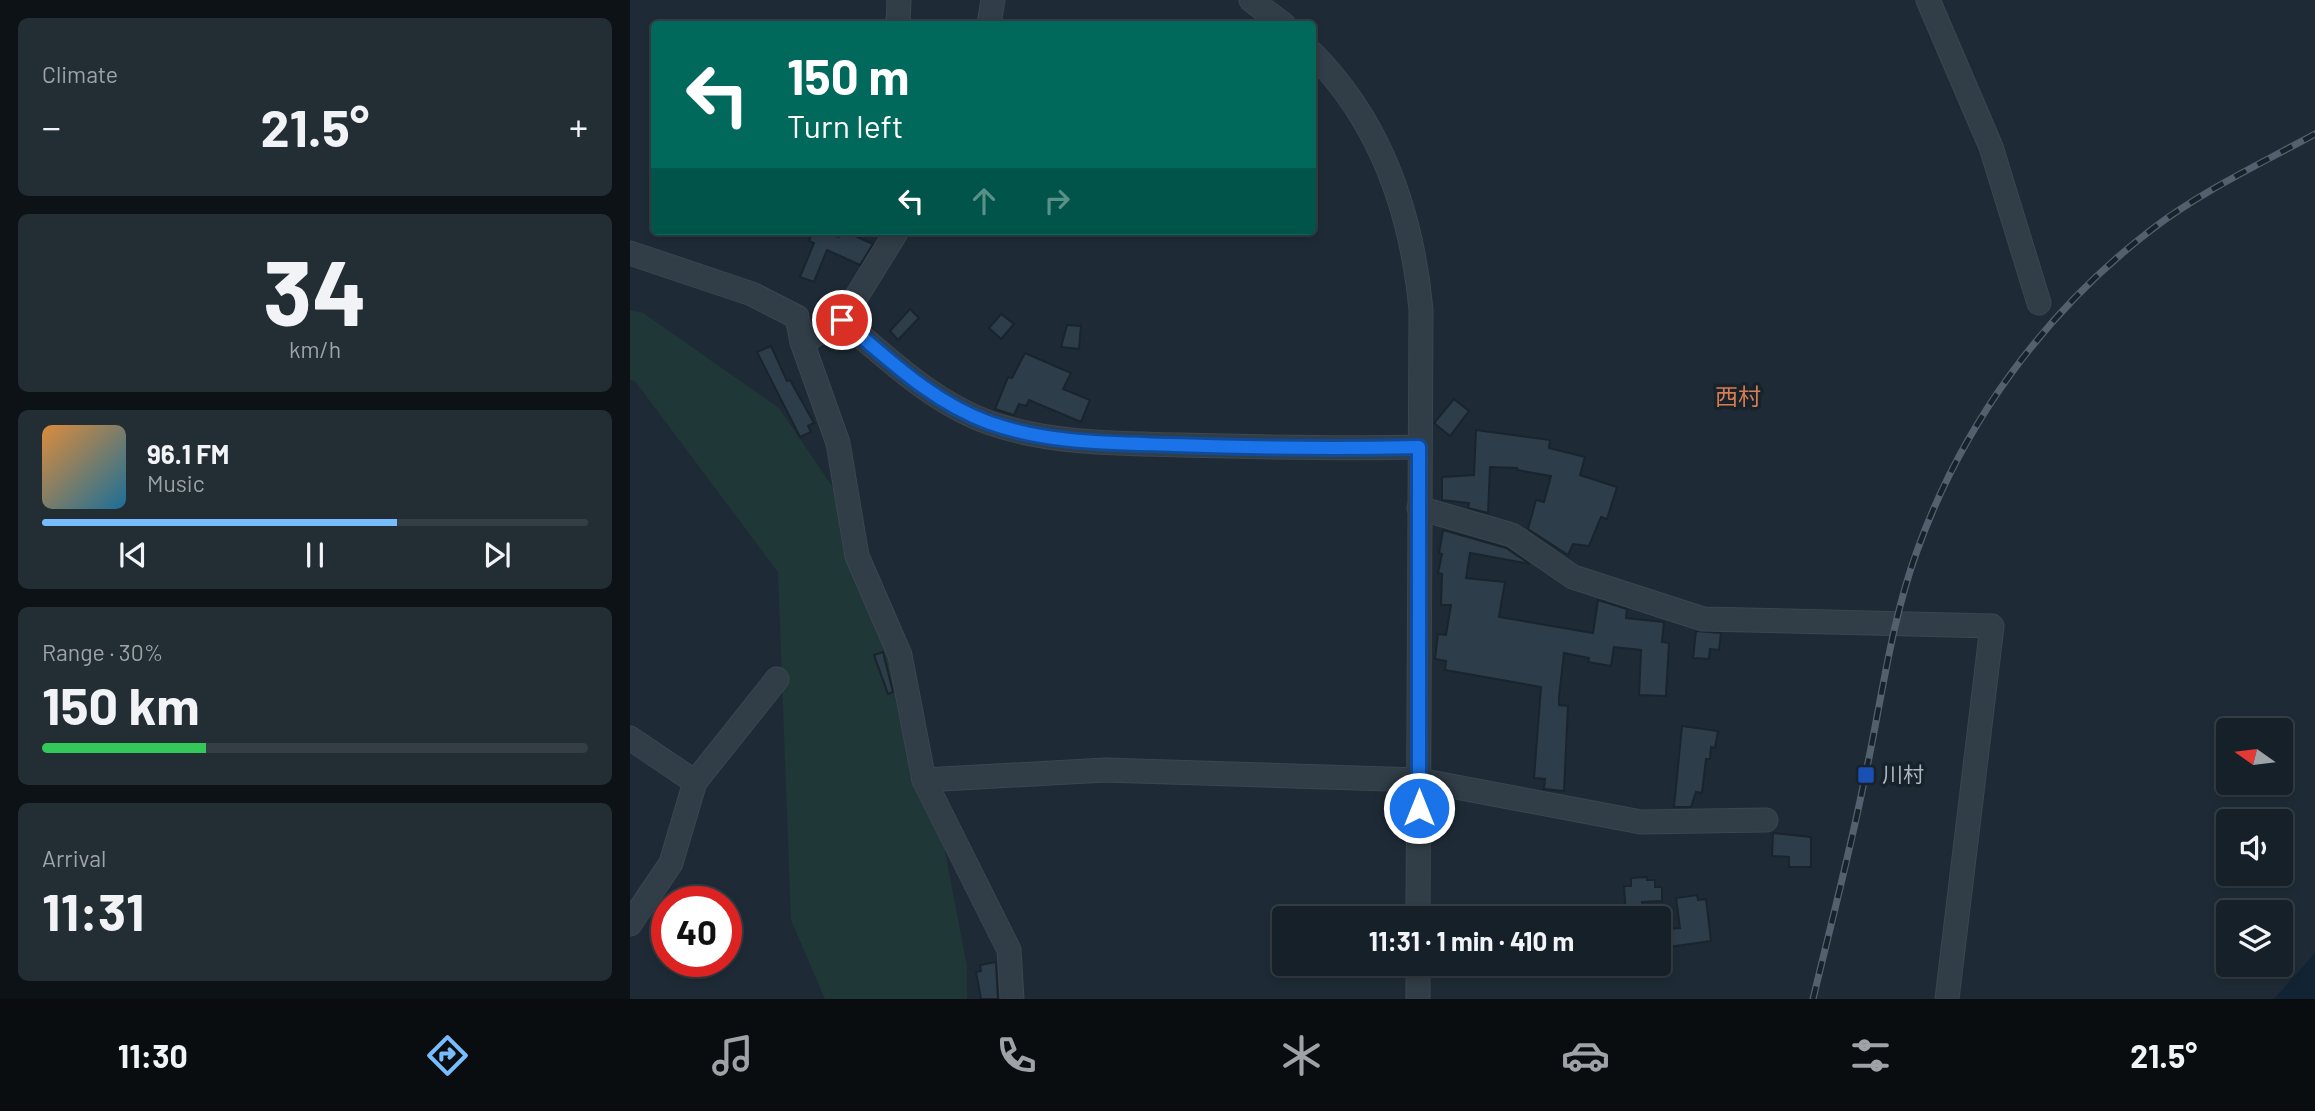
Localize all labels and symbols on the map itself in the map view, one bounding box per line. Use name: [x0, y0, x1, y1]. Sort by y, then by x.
pin: [812, 290, 872, 350]
district label: 西村: [1715, 382, 1761, 410]
north arrow: [2216, 718, 2292, 794]
place label: 川村: [1882, 761, 1924, 786]
marker: 川村: [1856, 765, 1876, 785]
position arrow: [1382, 771, 1456, 845]
speed limit sign: 40: [651, 886, 742, 977]

